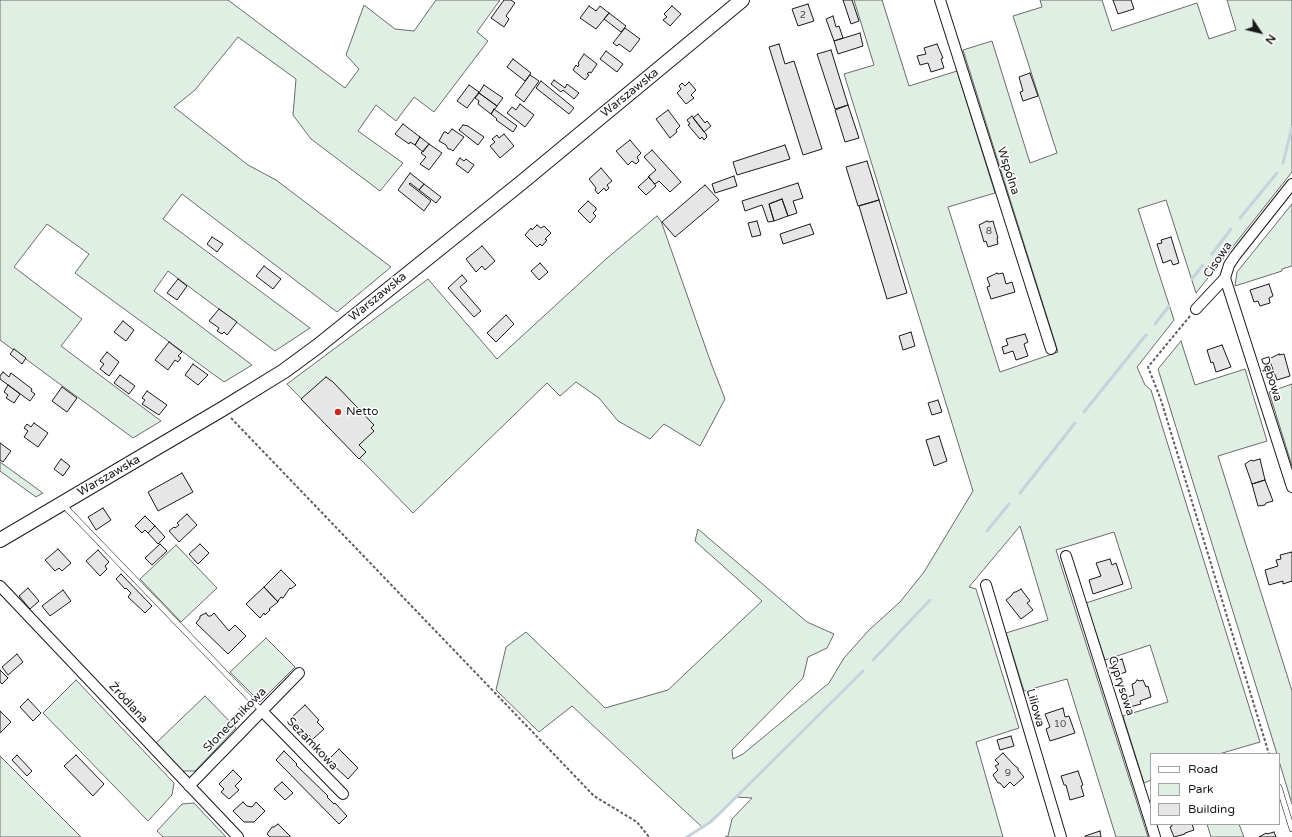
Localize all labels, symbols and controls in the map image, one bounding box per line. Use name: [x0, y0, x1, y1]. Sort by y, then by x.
house number: 2: [800, 9, 806, 21]
north arrow: [1240, 12, 1280, 52]
text: N: [1262, 32, 1278, 47]
street label: Warszawska: [598, 65, 662, 121]
street label: Wspólna: [994, 145, 1022, 197]
house number: 8: [986, 225, 992, 237]
street label: Cisowa: [1201, 239, 1235, 281]
street label: Warszawska: [346, 269, 410, 325]
street label: Dębowa: [1257, 355, 1285, 403]
place label: Netto: [346, 405, 379, 419]
marker: Netto: [333, 407, 343, 417]
street label: Warszawska: [75, 452, 143, 500]
street label: Cyprysowa: [1105, 654, 1137, 718]
street label: Źródlana: [105, 680, 151, 726]
street label: Słonecznikowa: [201, 685, 269, 755]
street label: Liliowa: [1023, 687, 1047, 729]
street label: Sezamkowa: [283, 715, 341, 773]
house number: 10: [1054, 718, 1066, 730]
legend: [1150, 753, 1280, 825]
text: Road: [1188, 762, 1218, 776]
house number: 9: [1005, 767, 1011, 779]
text: Park: [1188, 782, 1214, 796]
text: Building: [1188, 802, 1235, 816]

